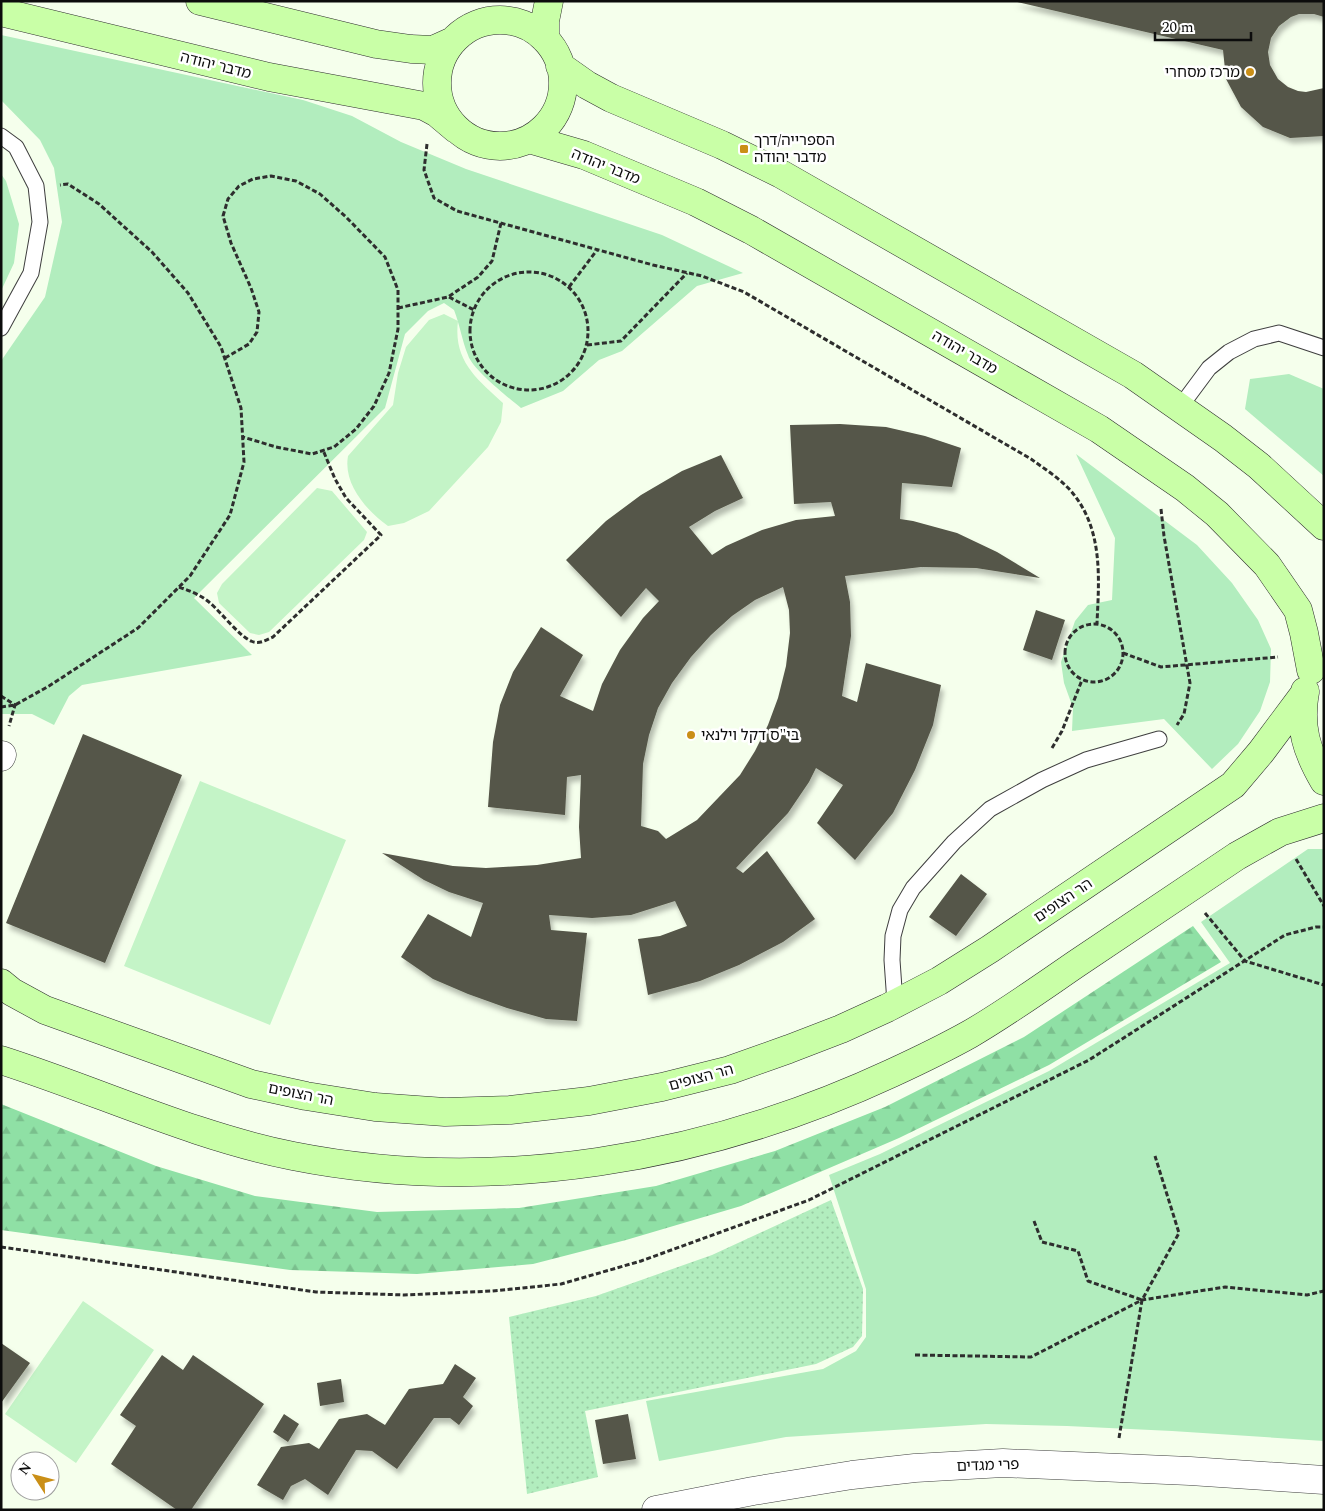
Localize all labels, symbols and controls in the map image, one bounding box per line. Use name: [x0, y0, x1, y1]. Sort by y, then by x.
scale bar: [1155, 10, 1251, 42]
text: 20 m: [1162, 16, 1194, 39]
street label: מדבר יהודה: [178, 46, 254, 85]
place label: מרכז מסחרי: [1165, 61, 1240, 84]
marker: מרכז מסחרי: [1244, 66, 1256, 78]
place label: הספרייה/דרך מדבר יהודה: [754, 129, 835, 169]
street label: מדבר יהודה: [568, 142, 644, 191]
marker: הספרייה/דרך מדבר יהודה: [738, 143, 750, 155]
street label: מדבר יהודה: [928, 324, 1002, 381]
place label: בי"ס דקל וילנאי: [701, 724, 800, 747]
marker: בי"ס דקל וילנאי: [685, 729, 697, 741]
street label: הר הצופים: [1029, 872, 1097, 928]
street label: הר הצופים: [666, 1058, 736, 1097]
street label: הר הצופים: [266, 1077, 336, 1112]
north arrow: [10, 1451, 60, 1501]
street label: פרי מגדים: [956, 1453, 1020, 1478]
text: N: [13, 1458, 37, 1479]

